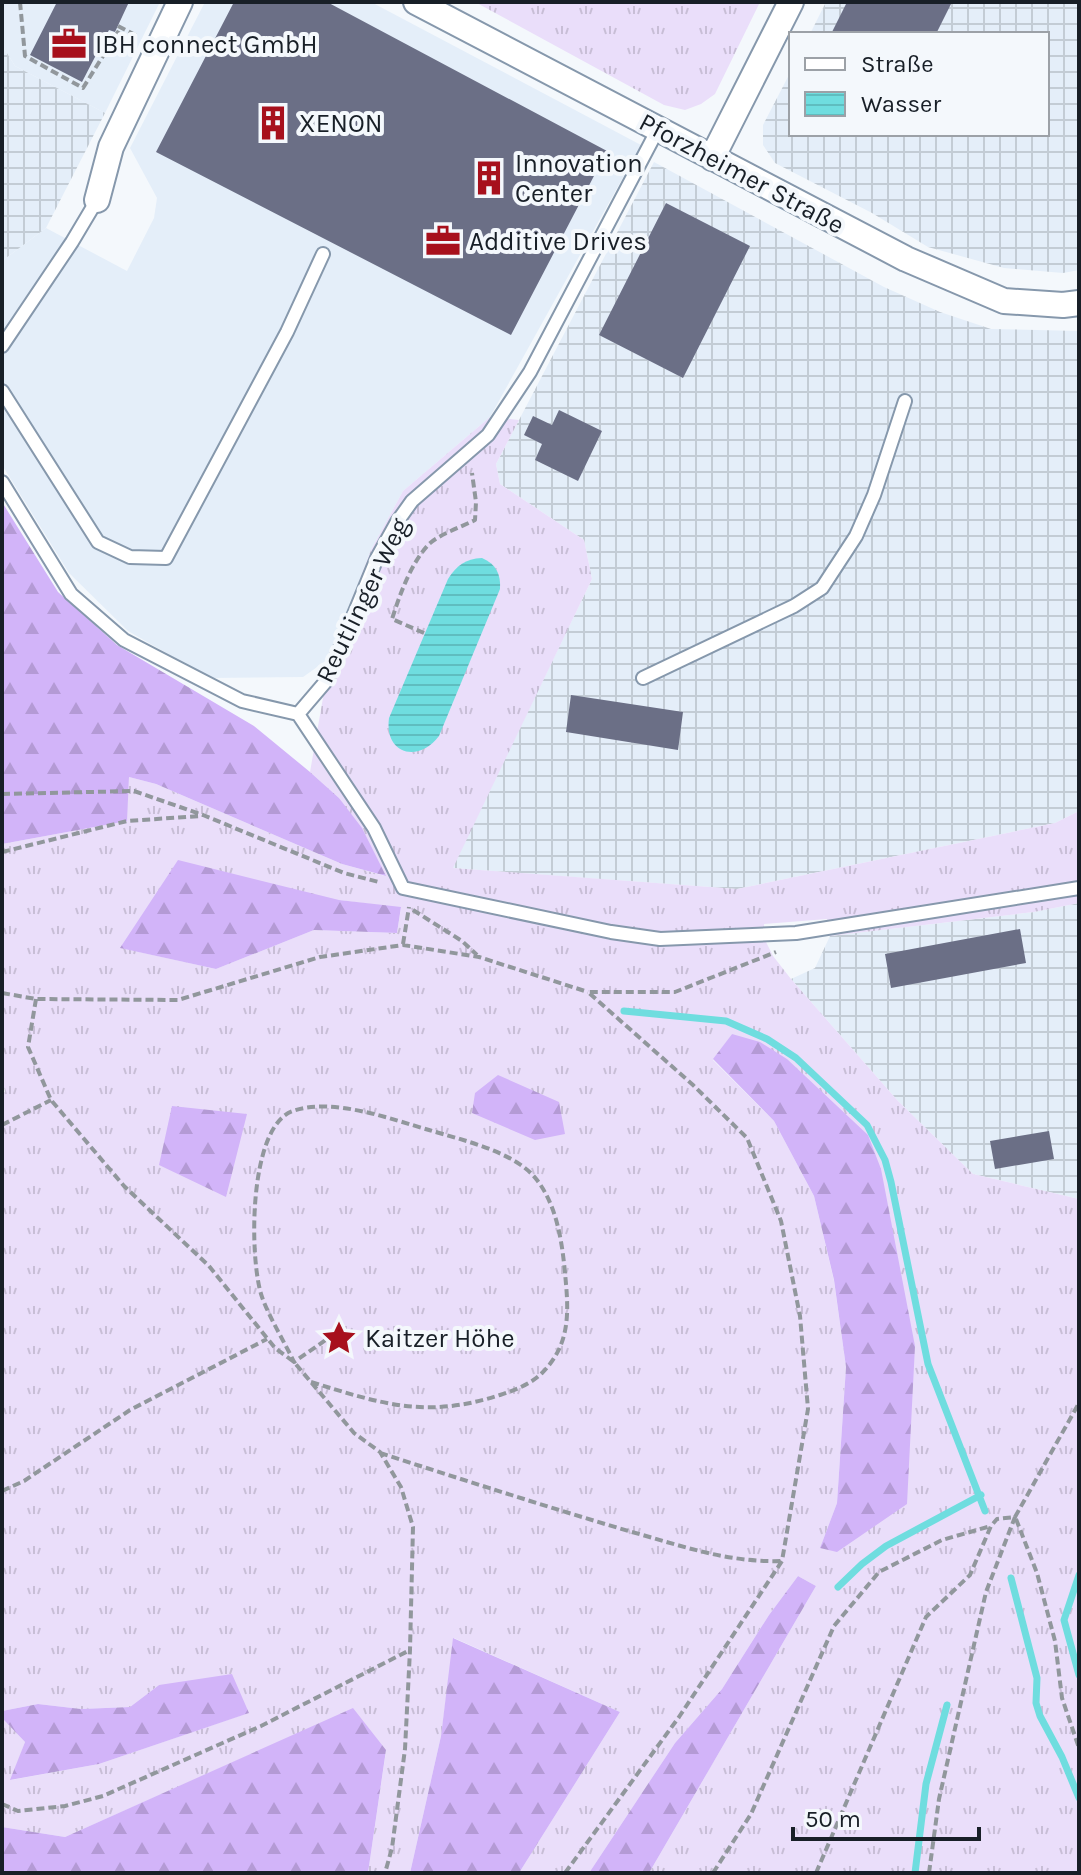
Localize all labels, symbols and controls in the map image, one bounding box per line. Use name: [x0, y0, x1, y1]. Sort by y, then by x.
office icon: IBH connect GmbH: [50, 25, 88, 63]
place label: IBH connect GmbH: [95, 29, 318, 60]
legend: [789, 32, 1049, 136]
text: Straße: [861, 50, 933, 78]
text: Wasser: [861, 90, 941, 118]
building icon: XENON: [254, 104, 292, 142]
street label: Pforzheimer Straße: [634, 106, 850, 241]
place label: XENON: [299, 108, 383, 139]
place label: Innovation Center: [515, 148, 643, 209]
building icon: Innovation Center: [470, 159, 508, 197]
office icon: Additive Drives: [424, 222, 462, 260]
place label: Additive Drives: [469, 226, 647, 257]
street label: Reutlinger Weg: [309, 512, 416, 688]
place icon: Kaitzer Höhe: [320, 1319, 358, 1357]
place label: Kaitzer Höhe: [365, 1323, 515, 1354]
scale bar: [793, 1791, 979, 1841]
text: 50 m: [805, 1805, 861, 1833]

